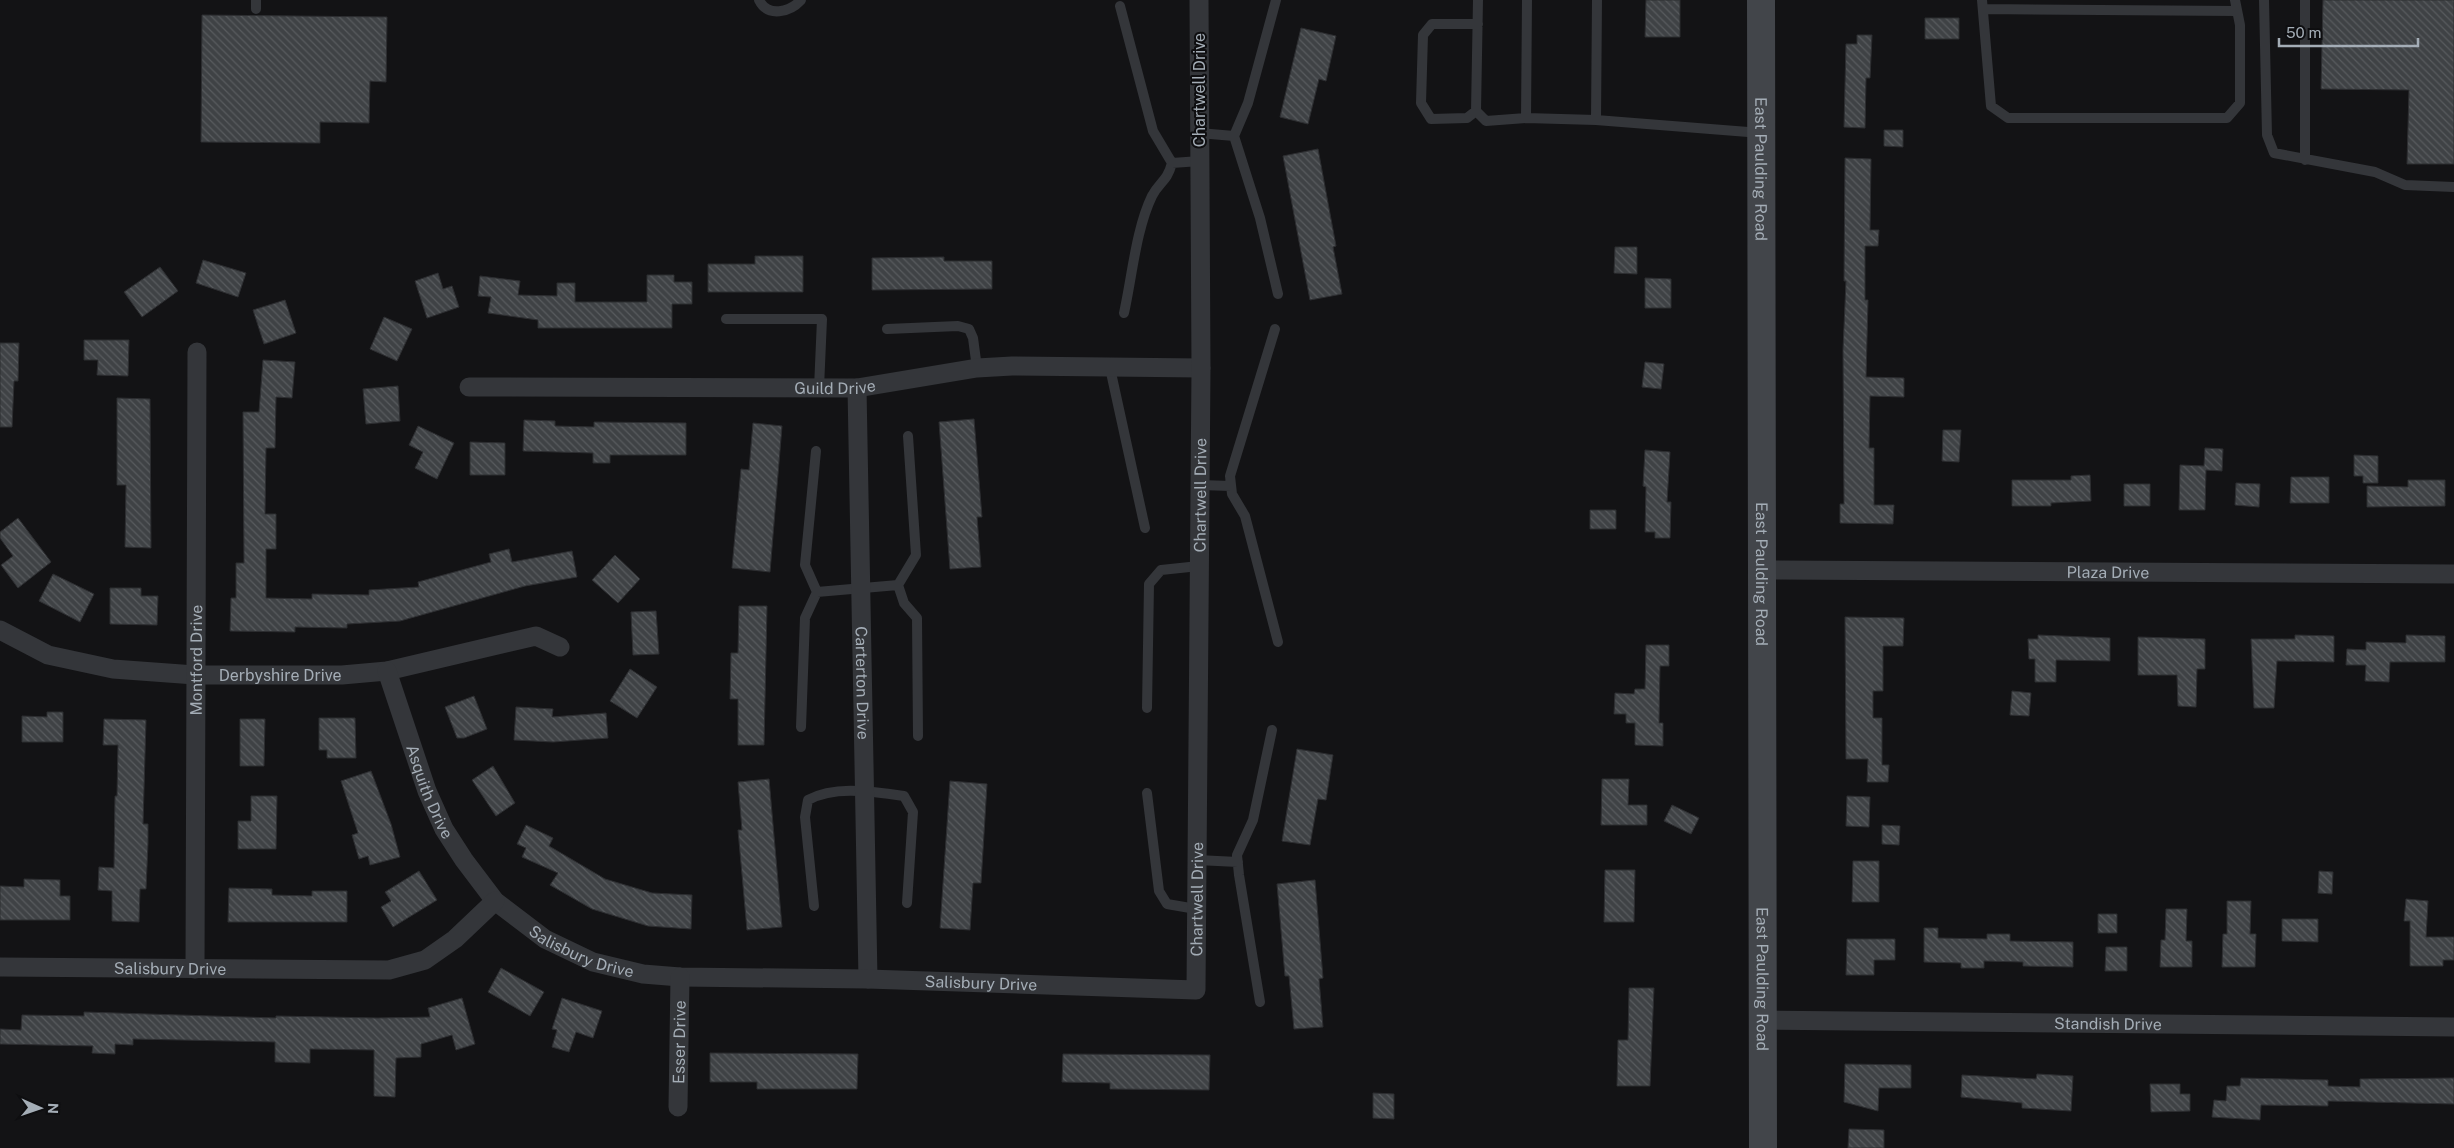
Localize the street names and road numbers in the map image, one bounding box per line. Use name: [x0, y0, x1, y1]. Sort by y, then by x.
street label: Chartwell Drive: [1190, 33, 1209, 147]
street label: East Paulding Road: [1752, 97, 1771, 241]
street label: Guild Drive: [794, 376, 877, 398]
street label: Chartwell Drive: [1190, 438, 1210, 553]
street label: East Paulding Road: [1752, 502, 1772, 646]
street label: Plaza Drive: [2067, 562, 2149, 582]
street label: Montford Drive: [186, 605, 206, 715]
street label: Carterton Drive: [852, 626, 873, 740]
street label: Derbyshire Drive: [219, 666, 342, 685]
street label: Asquith Drive: [403, 742, 457, 842]
street label: Chartwell Drive: [1187, 842, 1207, 956]
street label: East Paulding Road: [1753, 907, 1772, 1051]
street label: Salisbury Drive: [525, 921, 636, 981]
street label: Salisbury Drive: [114, 958, 226, 978]
street label: Salisbury Drive: [924, 971, 1038, 994]
street label: Esser Drive: [669, 1000, 689, 1084]
street label: Standish Drive: [2054, 1013, 2162, 1034]

